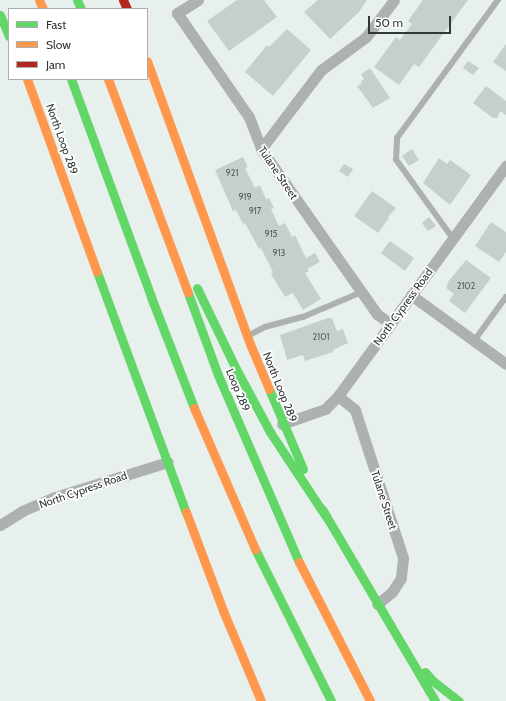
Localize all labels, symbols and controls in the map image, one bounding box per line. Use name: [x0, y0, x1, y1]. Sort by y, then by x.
legend: [8, 8, 148, 80]
scale bar: [370, 8, 453, 34]
text: 50 m: [375, 15, 403, 30]
text: Fast: [46, 17, 66, 32]
text: Slow: [46, 37, 71, 52]
text: Jam: [46, 57, 65, 72]
street label: North Loop 289: [43, 102, 81, 176]
street label: Tulane Street: [255, 144, 301, 202]
house number: 921: [226, 168, 238, 178]
house number: 919: [238, 192, 252, 202]
house number: 917: [249, 206, 261, 216]
house number: 915: [265, 229, 277, 239]
house number: 913: [273, 248, 285, 258]
street label: North Cypress Road: [371, 266, 435, 348]
house number: 2102: [457, 281, 475, 291]
house number: 2101: [313, 332, 329, 342]
street label: North Loop 289: [260, 350, 300, 424]
street label: Loop 289: [223, 367, 253, 413]
street label: North Cypress Road: [37, 469, 129, 511]
street label: Tulane Street: [368, 469, 400, 531]

